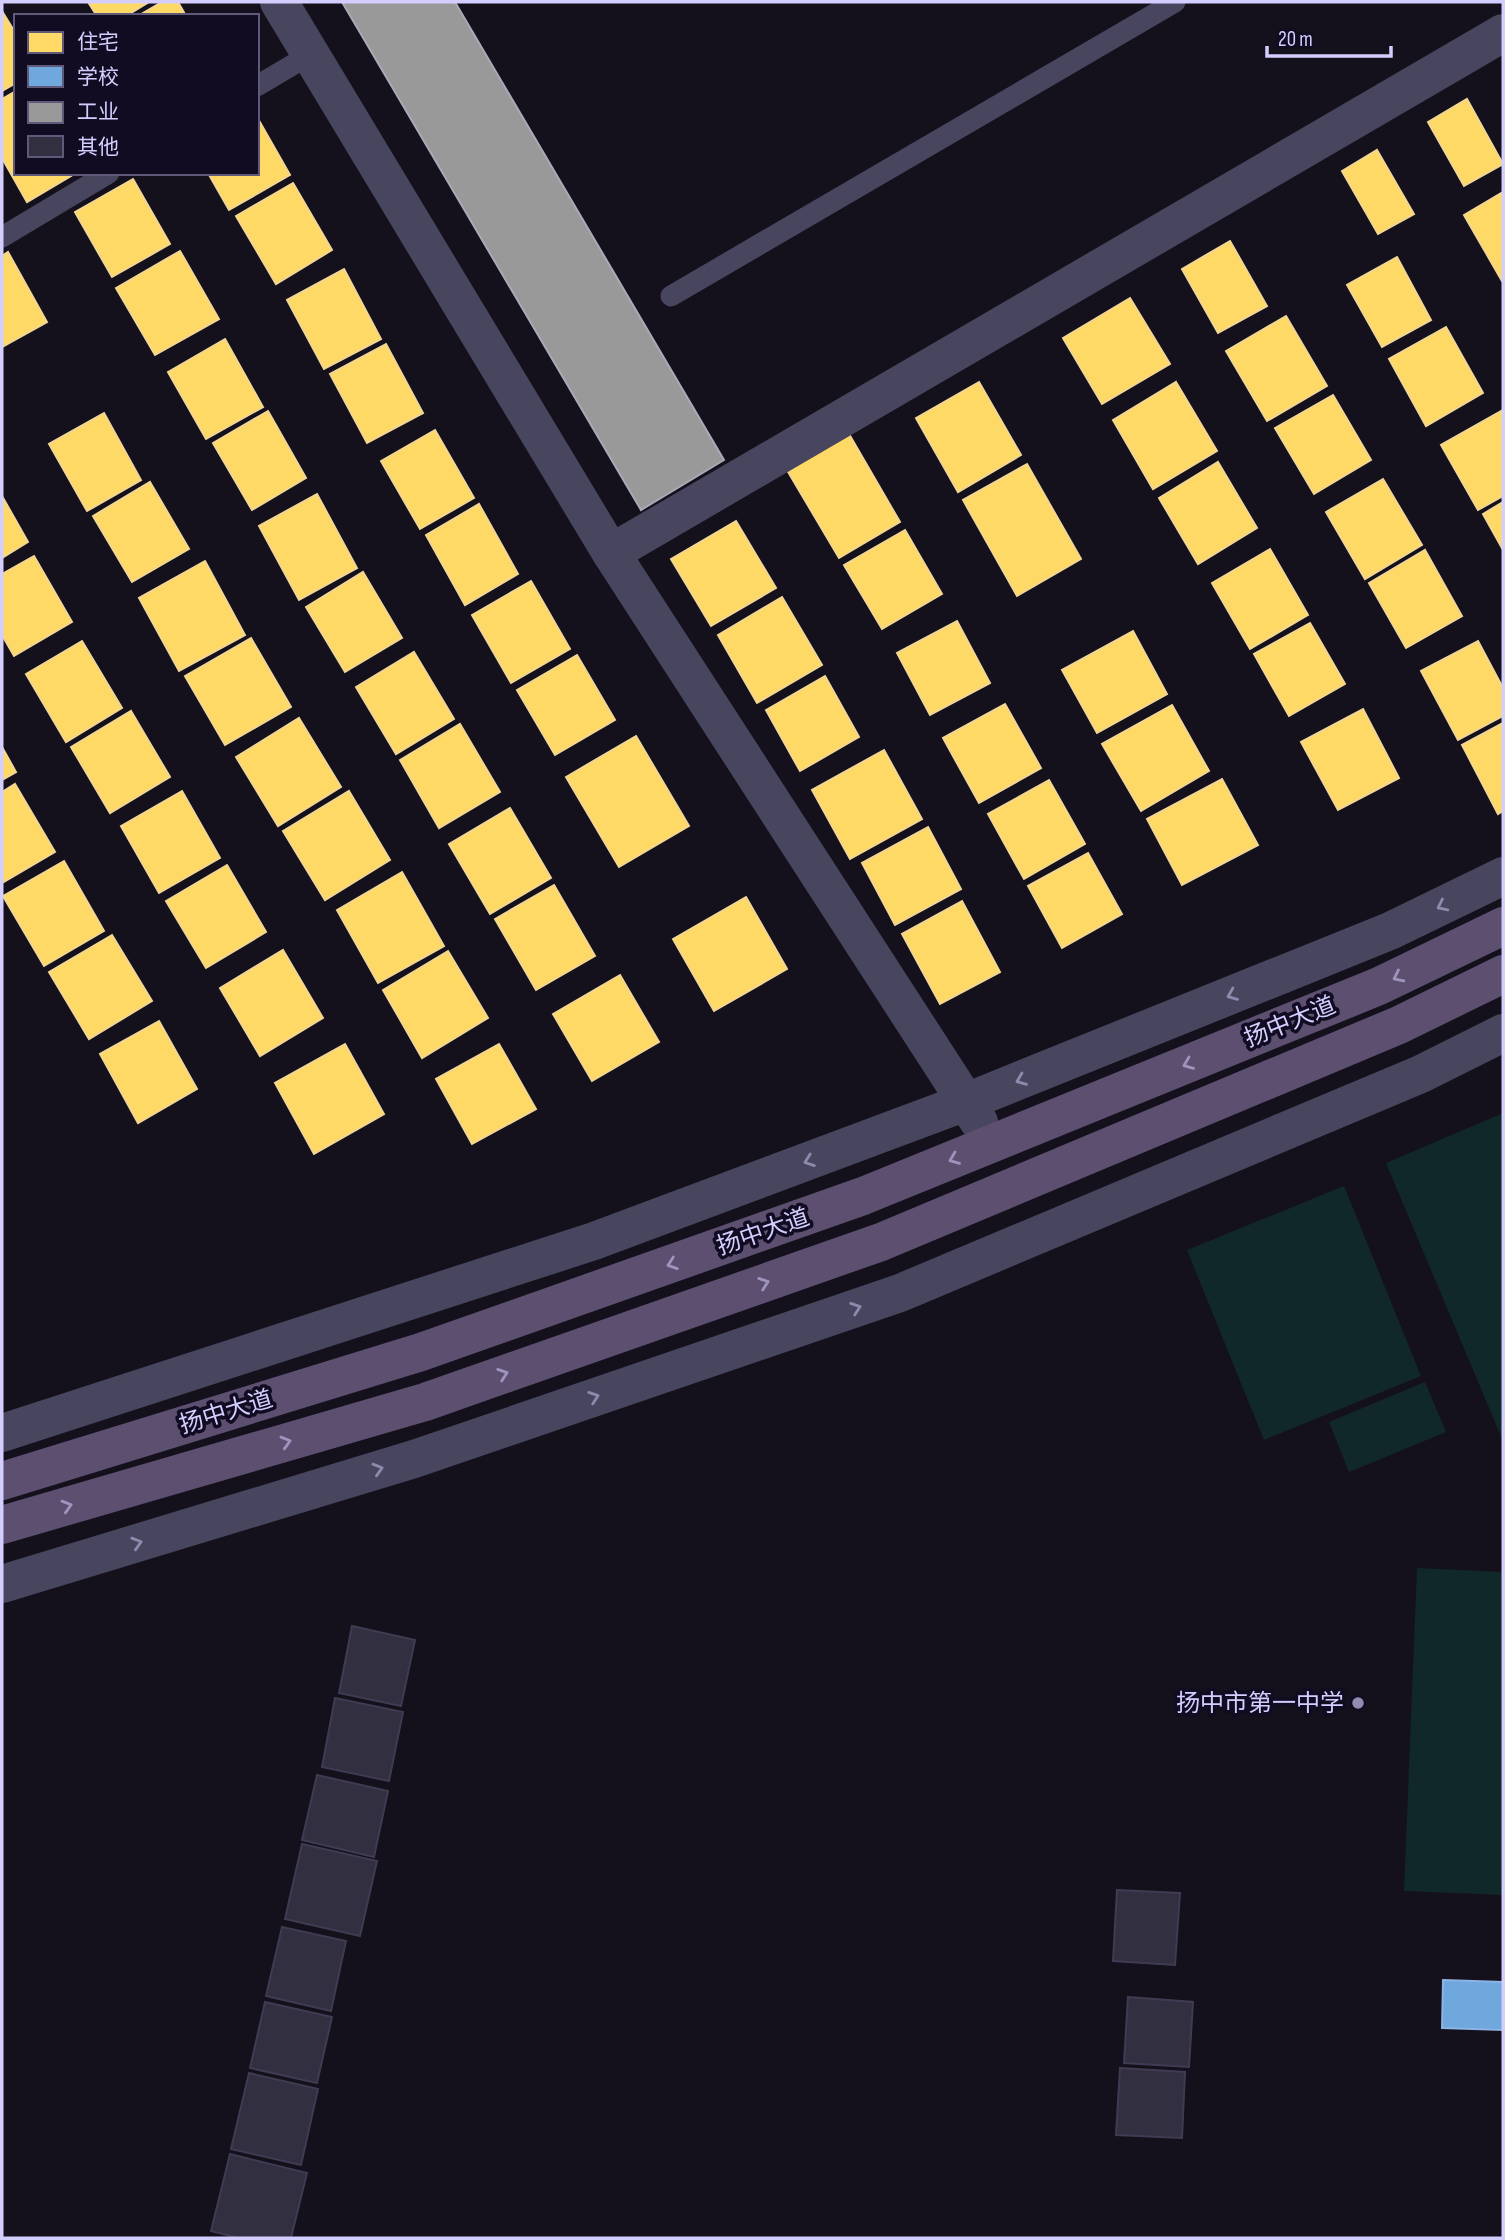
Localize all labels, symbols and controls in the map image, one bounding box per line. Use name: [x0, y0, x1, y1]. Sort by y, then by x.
legend: [14, 14, 259, 175]
scale bar: [1267, 14, 1391, 58]
text: 20 m: [1278, 27, 1313, 52]
text: 住宅: [77, 30, 119, 55]
text: 学校: [77, 65, 119, 90]
text: 工业: [77, 100, 119, 125]
text: 其他: [77, 135, 119, 160]
one-way arrow: [1437, 898, 1449, 912]
one-way arrow: [1393, 969, 1405, 983]
one-way arrow: [1227, 986, 1239, 1000]
street label: 扬中大道: [1240, 991, 1340, 1053]
one-way arrow: [1182, 1056, 1194, 1070]
one-way arrow: [1016, 1071, 1028, 1085]
one-way arrow: [949, 1151, 961, 1165]
one-way arrow: [803, 1153, 815, 1167]
street label: 扬中大道: [713, 1203, 813, 1261]
one-way arrow: [666, 1256, 679, 1270]
one-way arrow: [757, 1277, 769, 1291]
one-way arrow: [849, 1302, 861, 1316]
one-way arrow: [496, 1368, 508, 1382]
street label: 扬中大道: [176, 1384, 276, 1440]
one-way arrow: [588, 1391, 600, 1405]
one-way arrow: [279, 1436, 291, 1451]
one-way arrow: [372, 1463, 384, 1478]
one-way arrow: [61, 1499, 73, 1514]
one-way arrow: [131, 1536, 143, 1551]
place label: 扬中市第一中学: [1176, 1689, 1344, 1718]
marker: 扬中市第一中学: [1350, 1695, 1366, 1711]

